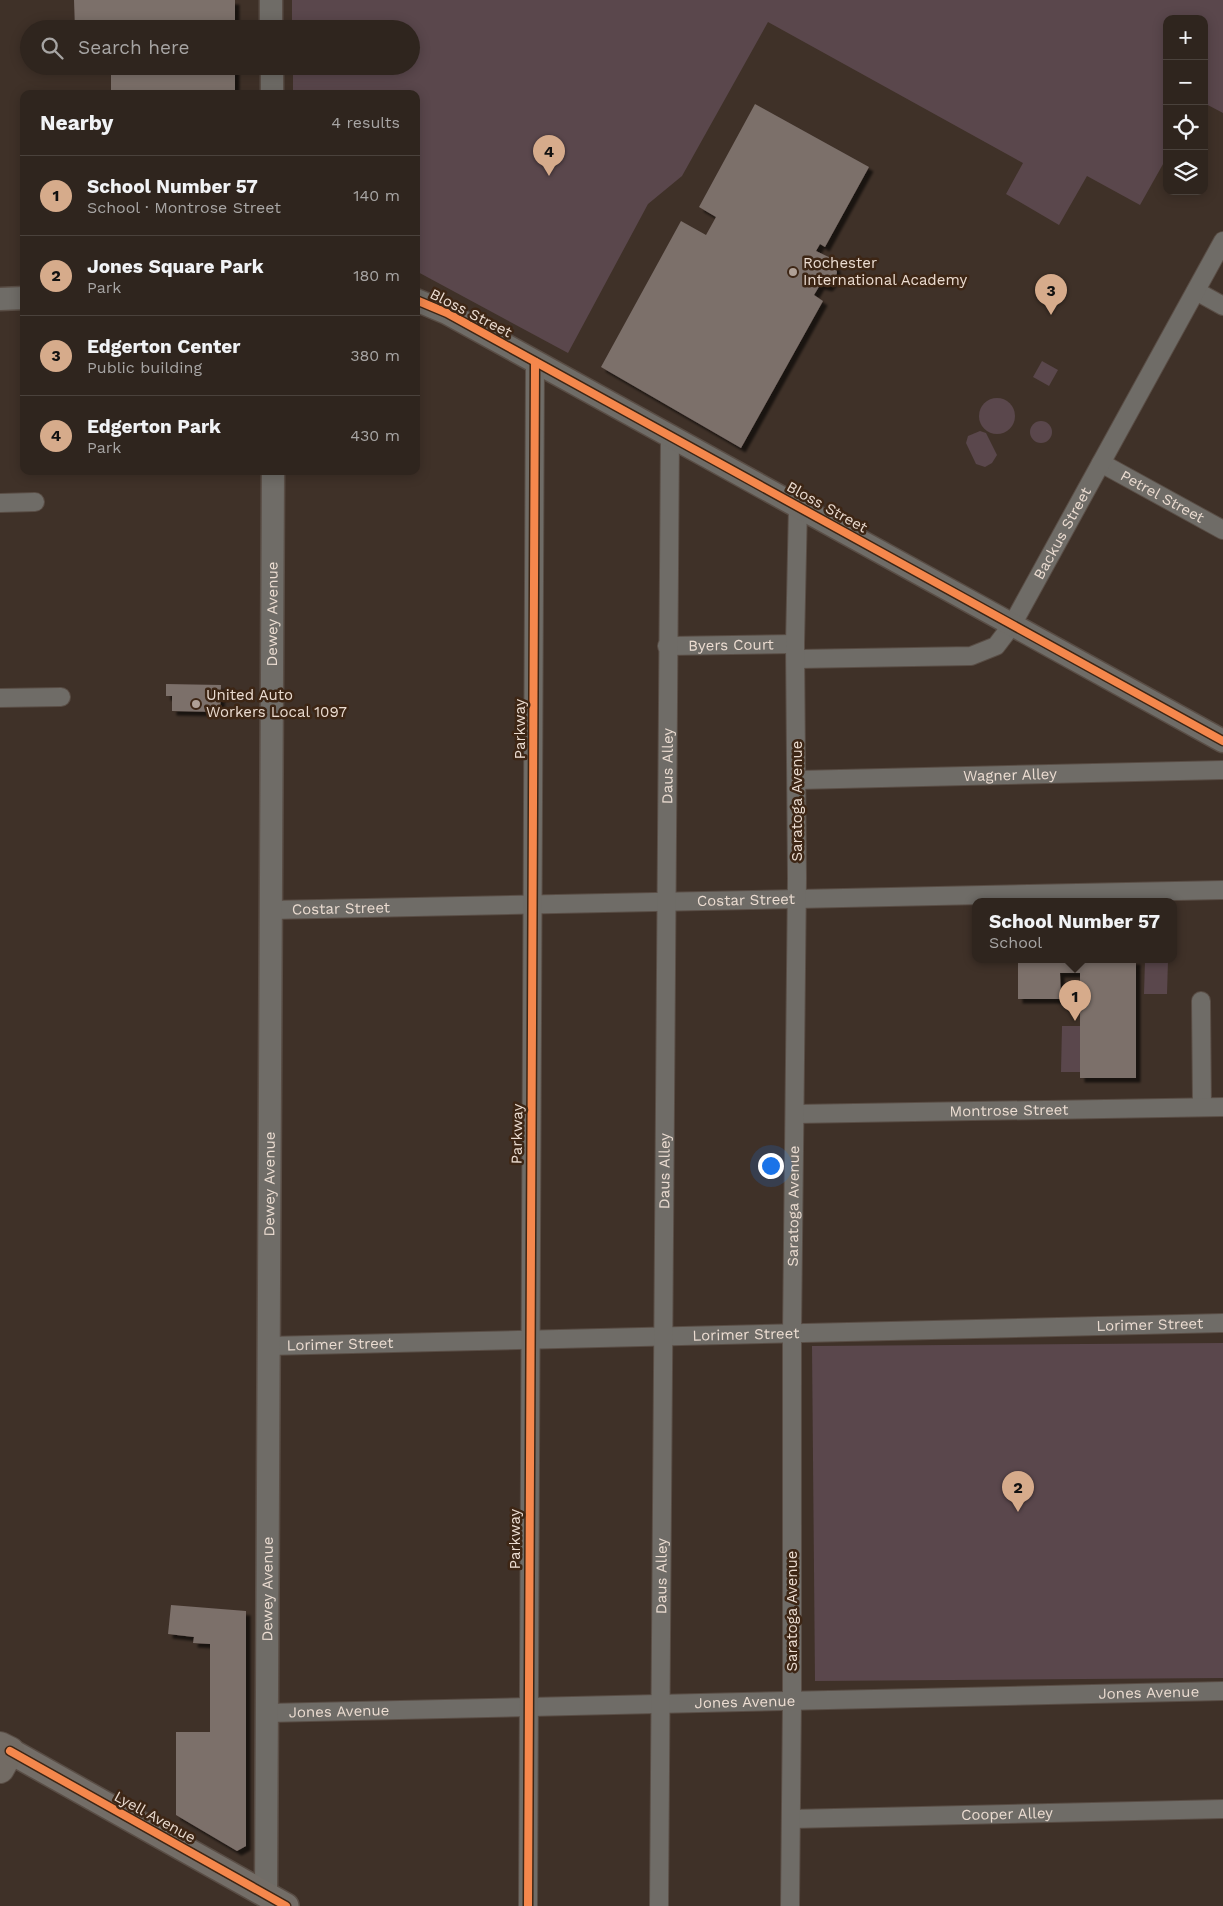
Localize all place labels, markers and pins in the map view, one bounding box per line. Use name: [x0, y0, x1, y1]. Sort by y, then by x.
pin: 4: [533, 135, 565, 176]
place label: Rochester International Academy: [803, 254, 968, 289]
marker: Rochester International Academy: [787, 266, 799, 278]
pin: 3: [1035, 274, 1067, 315]
place label: United Auto Workers Local 1097: [206, 686, 347, 721]
marker: United Auto Workers Local 1097: [190, 698, 202, 710]
pin: 1: [1059, 980, 1091, 1021]
pin: 2: [1002, 1471, 1034, 1512]

